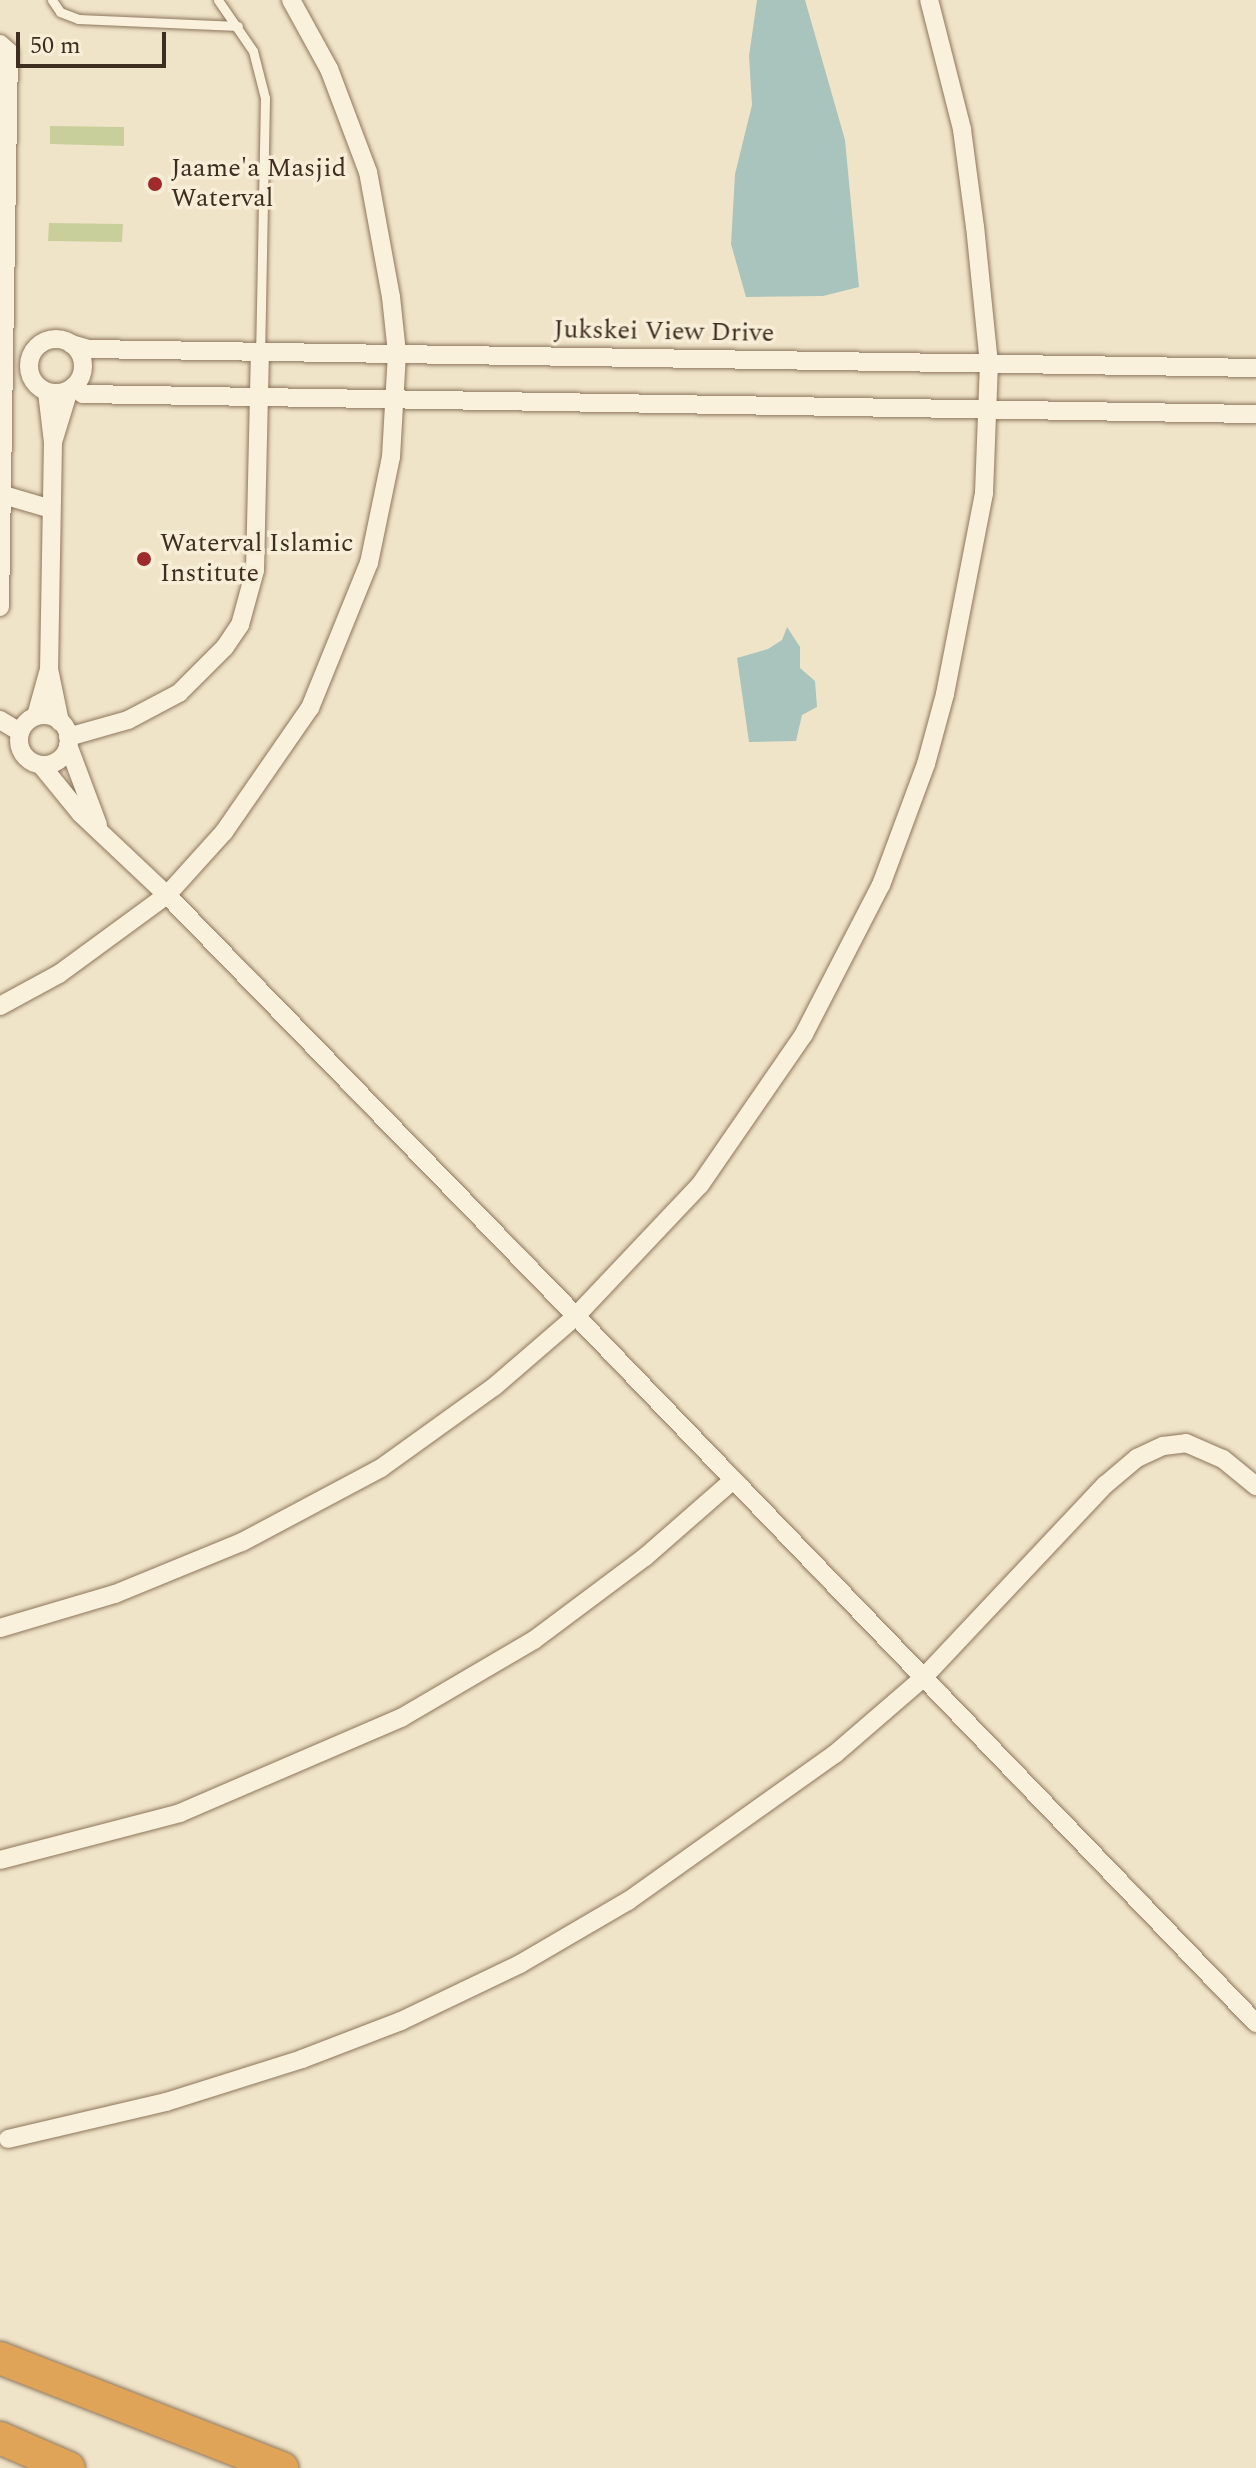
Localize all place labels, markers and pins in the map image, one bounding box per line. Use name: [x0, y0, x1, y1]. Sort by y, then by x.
place label: Jaame'a Masjid Waterval: [171, 153, 346, 214]
marker: Jaame'a Masjid Waterval: [146, 175, 164, 193]
place label: Waterval Islamic Institute: [160, 528, 354, 590]
marker: Waterval Islamic Institute: [135, 550, 153, 568]

